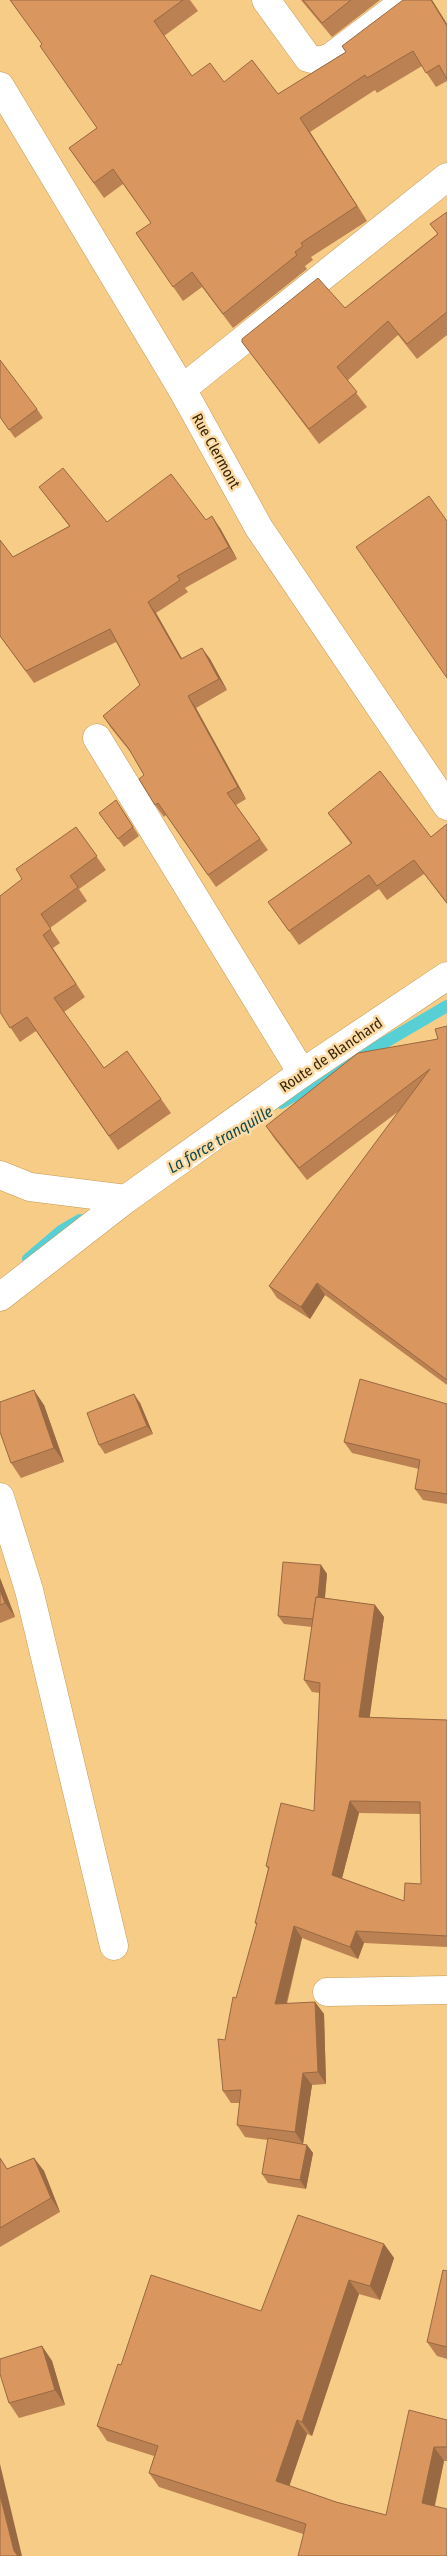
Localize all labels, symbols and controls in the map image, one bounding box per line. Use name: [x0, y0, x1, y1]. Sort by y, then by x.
street label: Rue Clermont: [188, 410, 244, 492]
street label: Route de Blanchard: [276, 1014, 386, 1096]
water label: La force tranquille: [164, 1102, 276, 1177]

